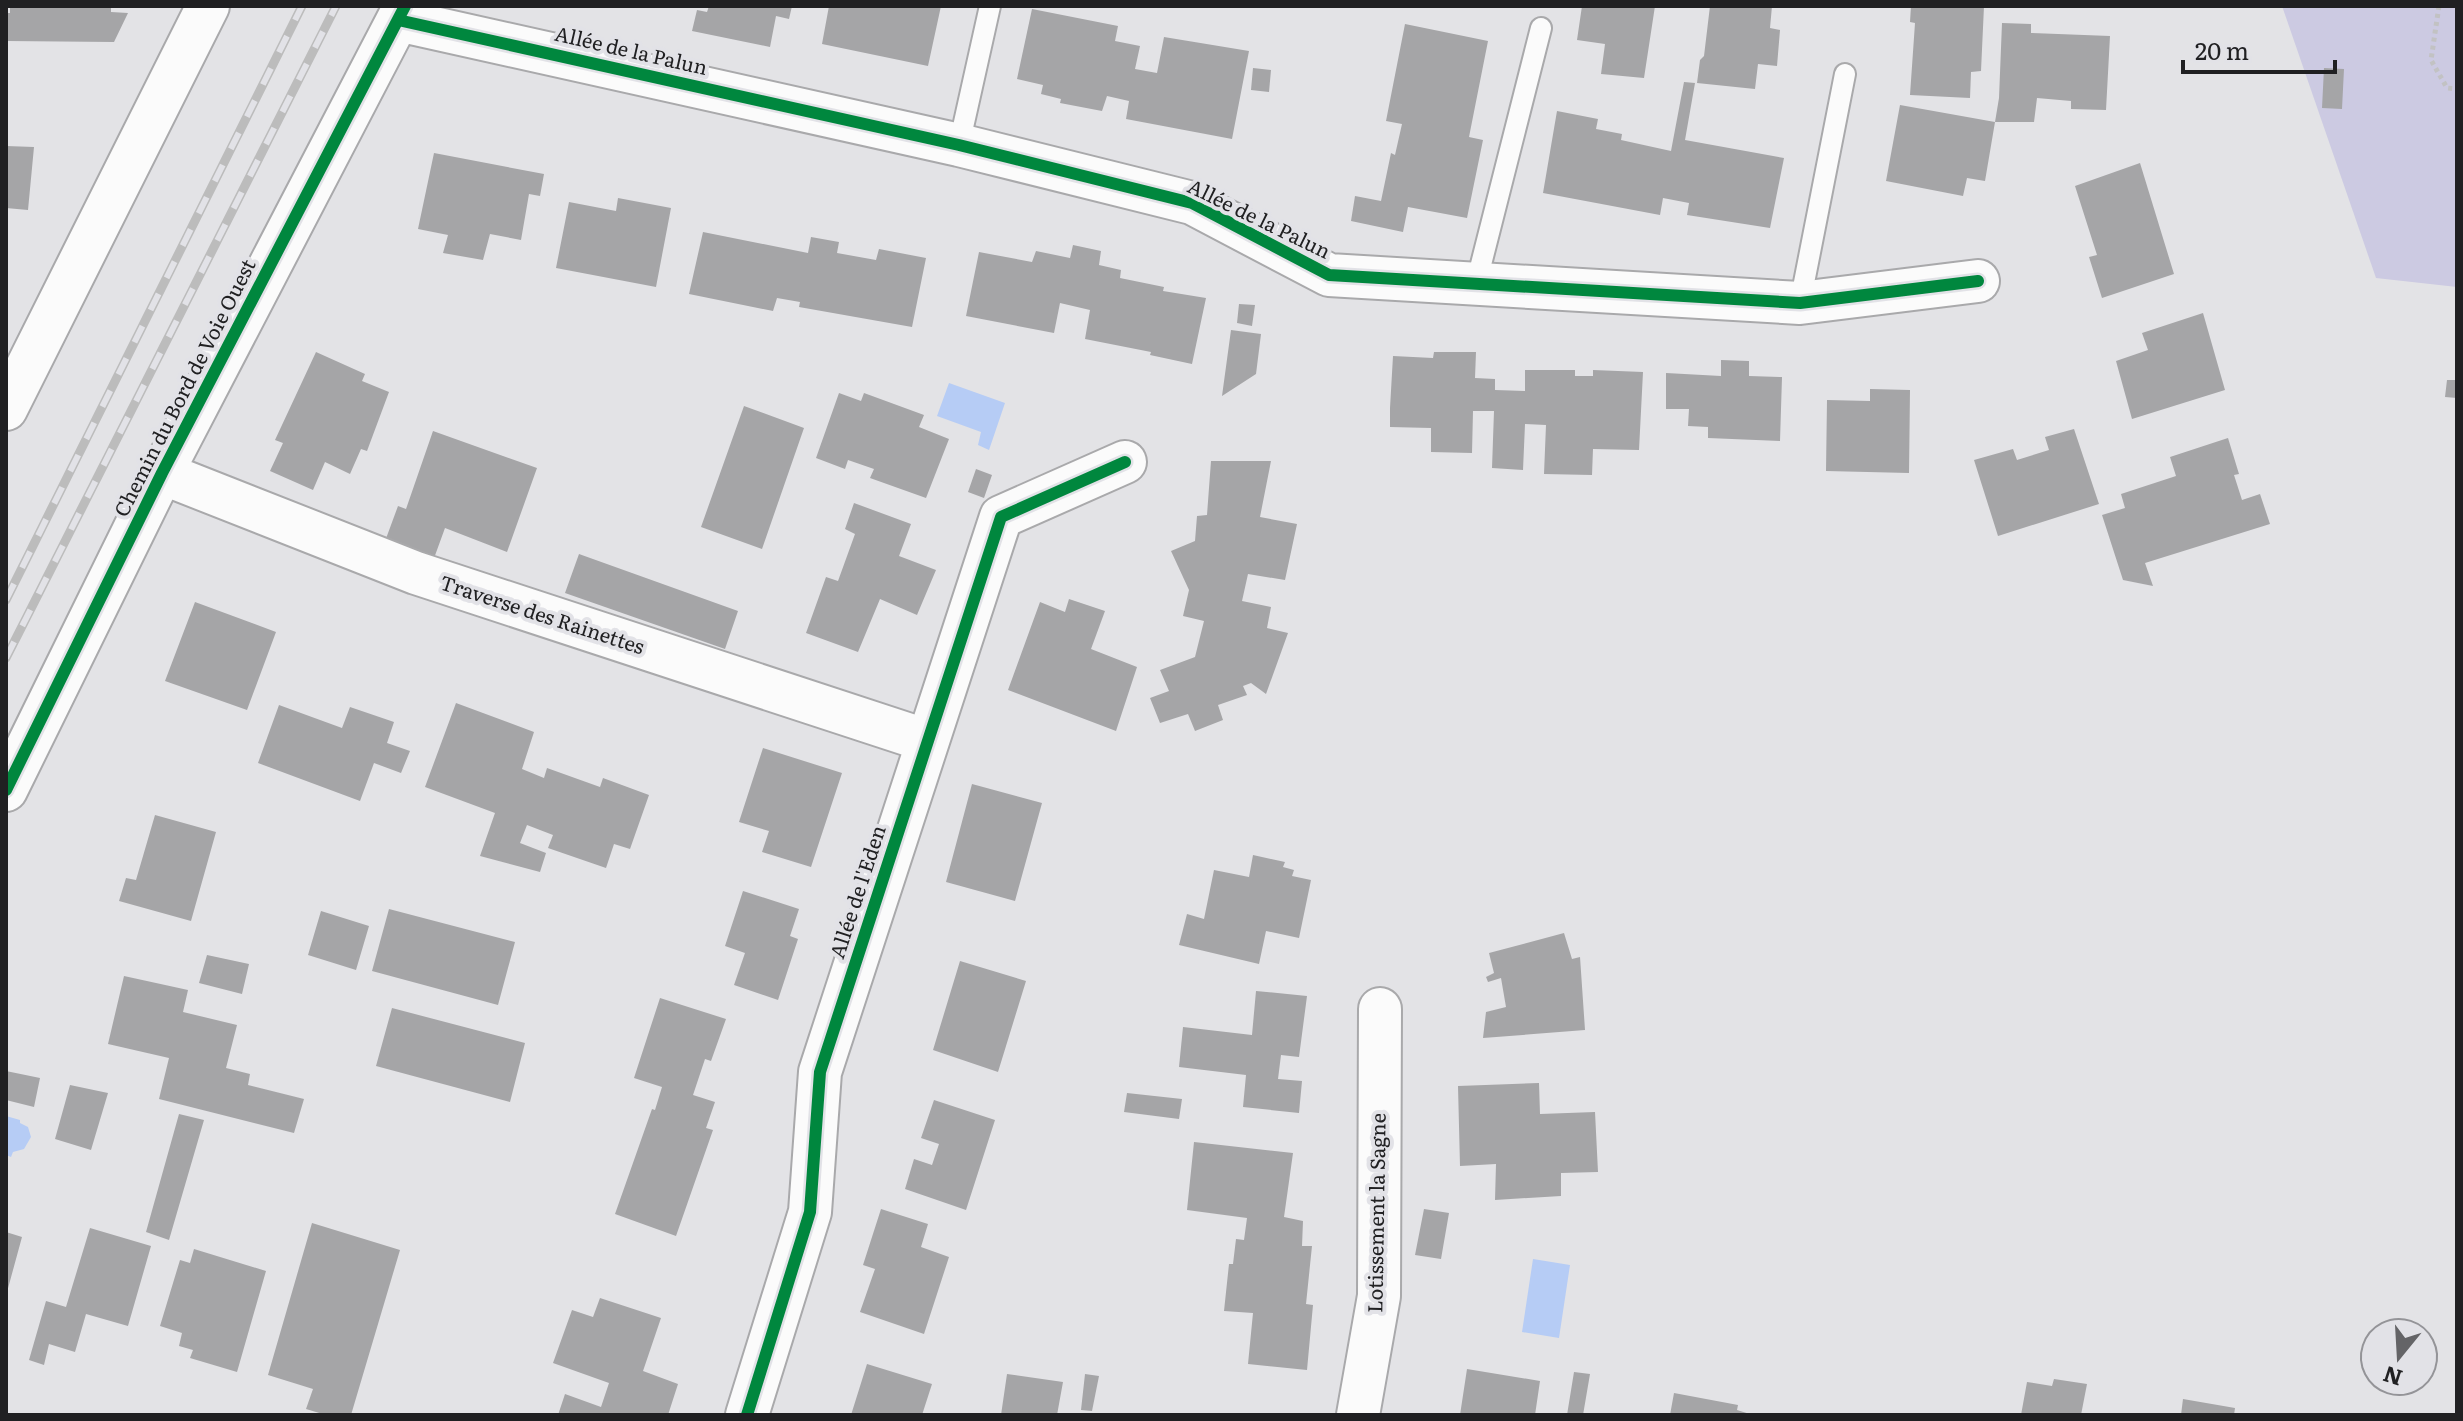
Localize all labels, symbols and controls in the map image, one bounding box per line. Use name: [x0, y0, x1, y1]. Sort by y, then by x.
street label: Allée de la Palun: [552, 17, 711, 81]
scale bar: [2183, 24, 2335, 74]
text: 20 m: [2195, 32, 2249, 67]
street label: Allée de la Palun: [1183, 170, 1336, 265]
street label: Chemin du Bord de Voie Ouest: [105, 253, 262, 521]
street label: Traverse des Rainettes: [437, 566, 649, 660]
street label: Allée de l'Eden: [820, 821, 892, 962]
street label: Lotissement la Sagne: [1358, 1113, 1392, 1313]
north arrow: [2359, 1317, 2439, 1397]
text: N: [2378, 1359, 2406, 1396]

